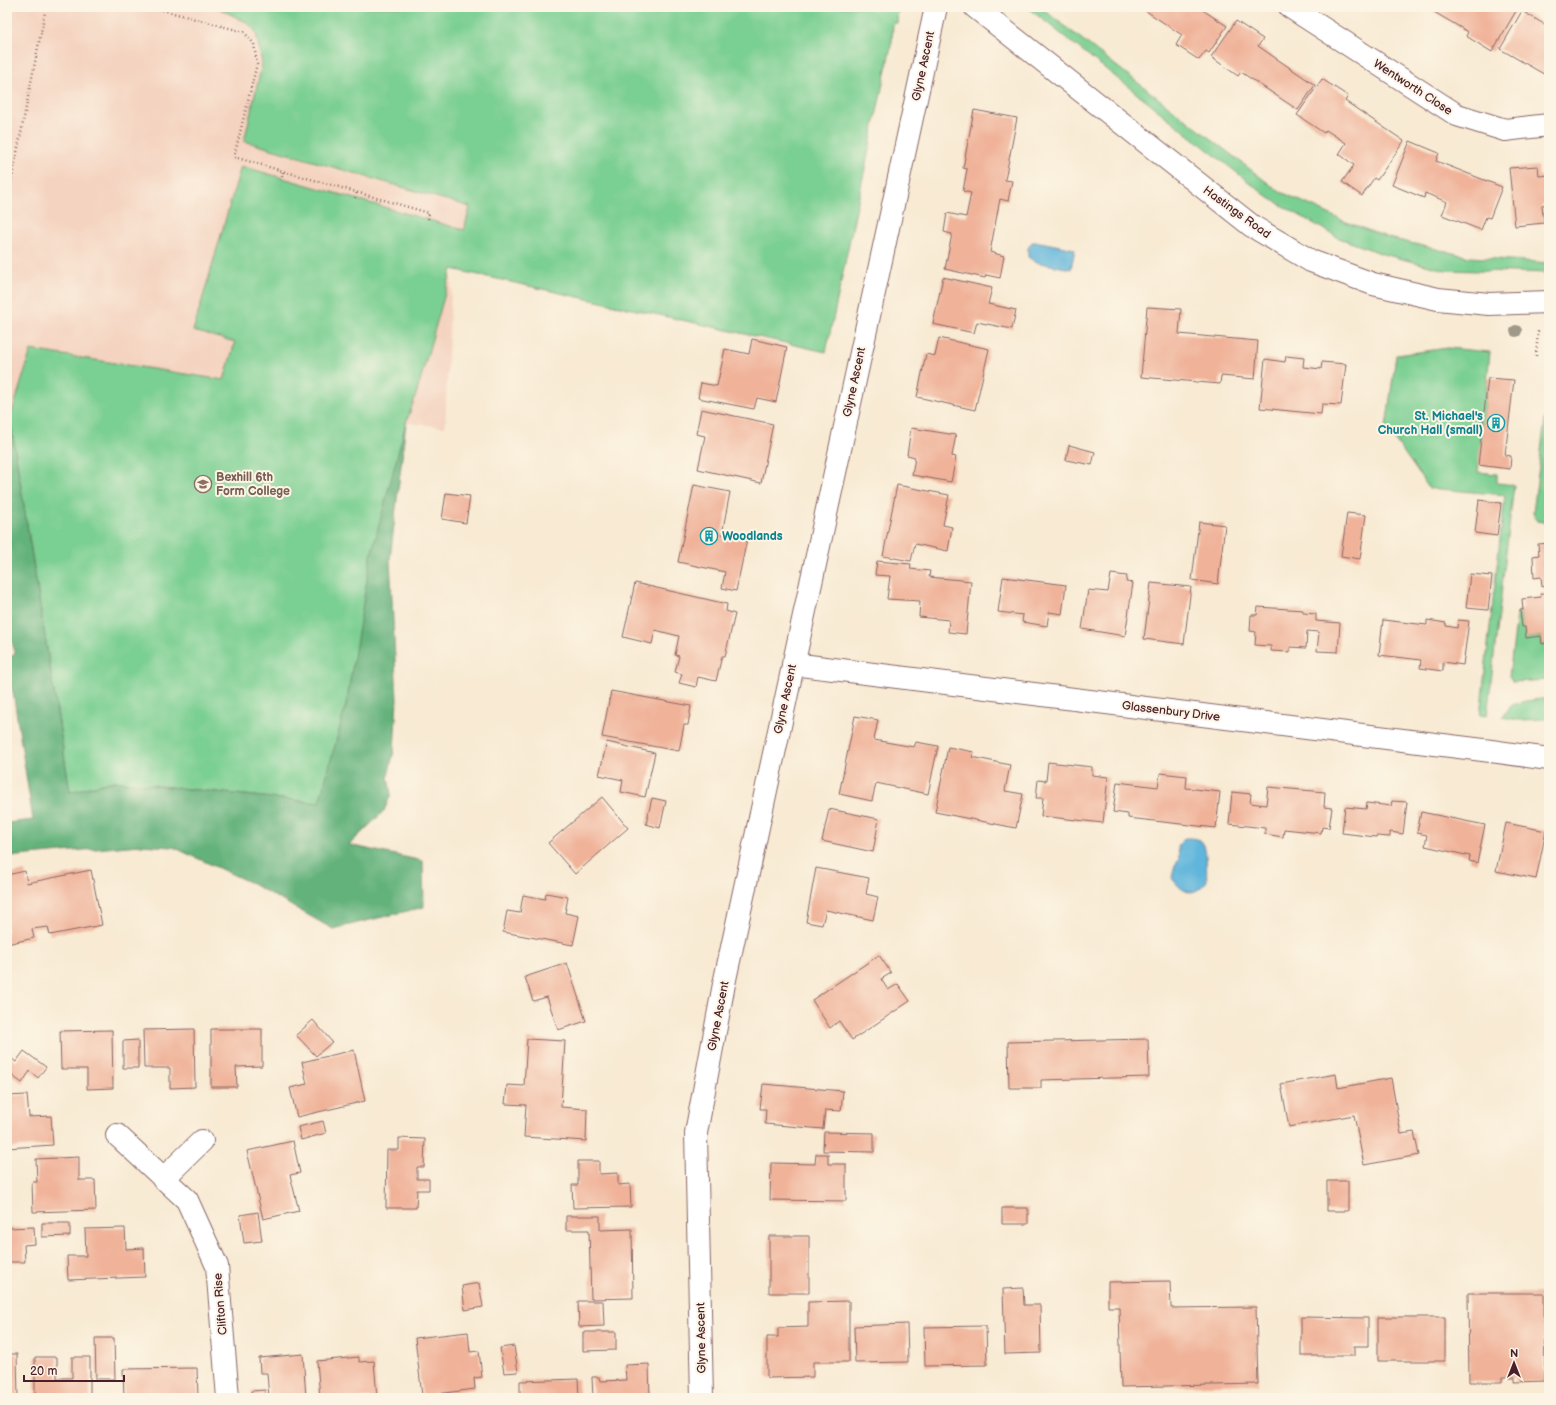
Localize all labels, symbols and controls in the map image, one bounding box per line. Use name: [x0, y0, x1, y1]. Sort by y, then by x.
street label: Glyne Ascent: [909, 30, 938, 102]
street label: Wentworth Close: [1370, 56, 1455, 119]
street label: Hastings Road: [1200, 183, 1274, 242]
street label: Glyne Ascent: [840, 346, 869, 418]
place label: St. Michael's Church Hall (small): [1378, 409, 1483, 438]
building icon: St. Michael's Church Hall (small): [1486, 413, 1506, 433]
place label: Bexhill 6th Form College: [216, 470, 290, 499]
school or university icon: Bexhill 6th Form College: [193, 474, 213, 494]
building icon: Woodlands: [699, 526, 719, 546]
place label: Woodlands: [722, 529, 783, 544]
street label: Glyne Ascent: [771, 663, 800, 735]
street label: Glassenbury Drive: [1121, 698, 1221, 725]
street label: Glyne Ascent: [704, 980, 733, 1052]
street label: Clifton Rise: [210, 1272, 231, 1336]
street label: Glyne Ascent: [693, 1302, 710, 1374]
north arrow: [1494, 1343, 1534, 1383]
text: N: [1510, 1347, 1518, 1360]
scale bar: [24, 1357, 124, 1383]
text: 20 m: [30, 1364, 57, 1379]

